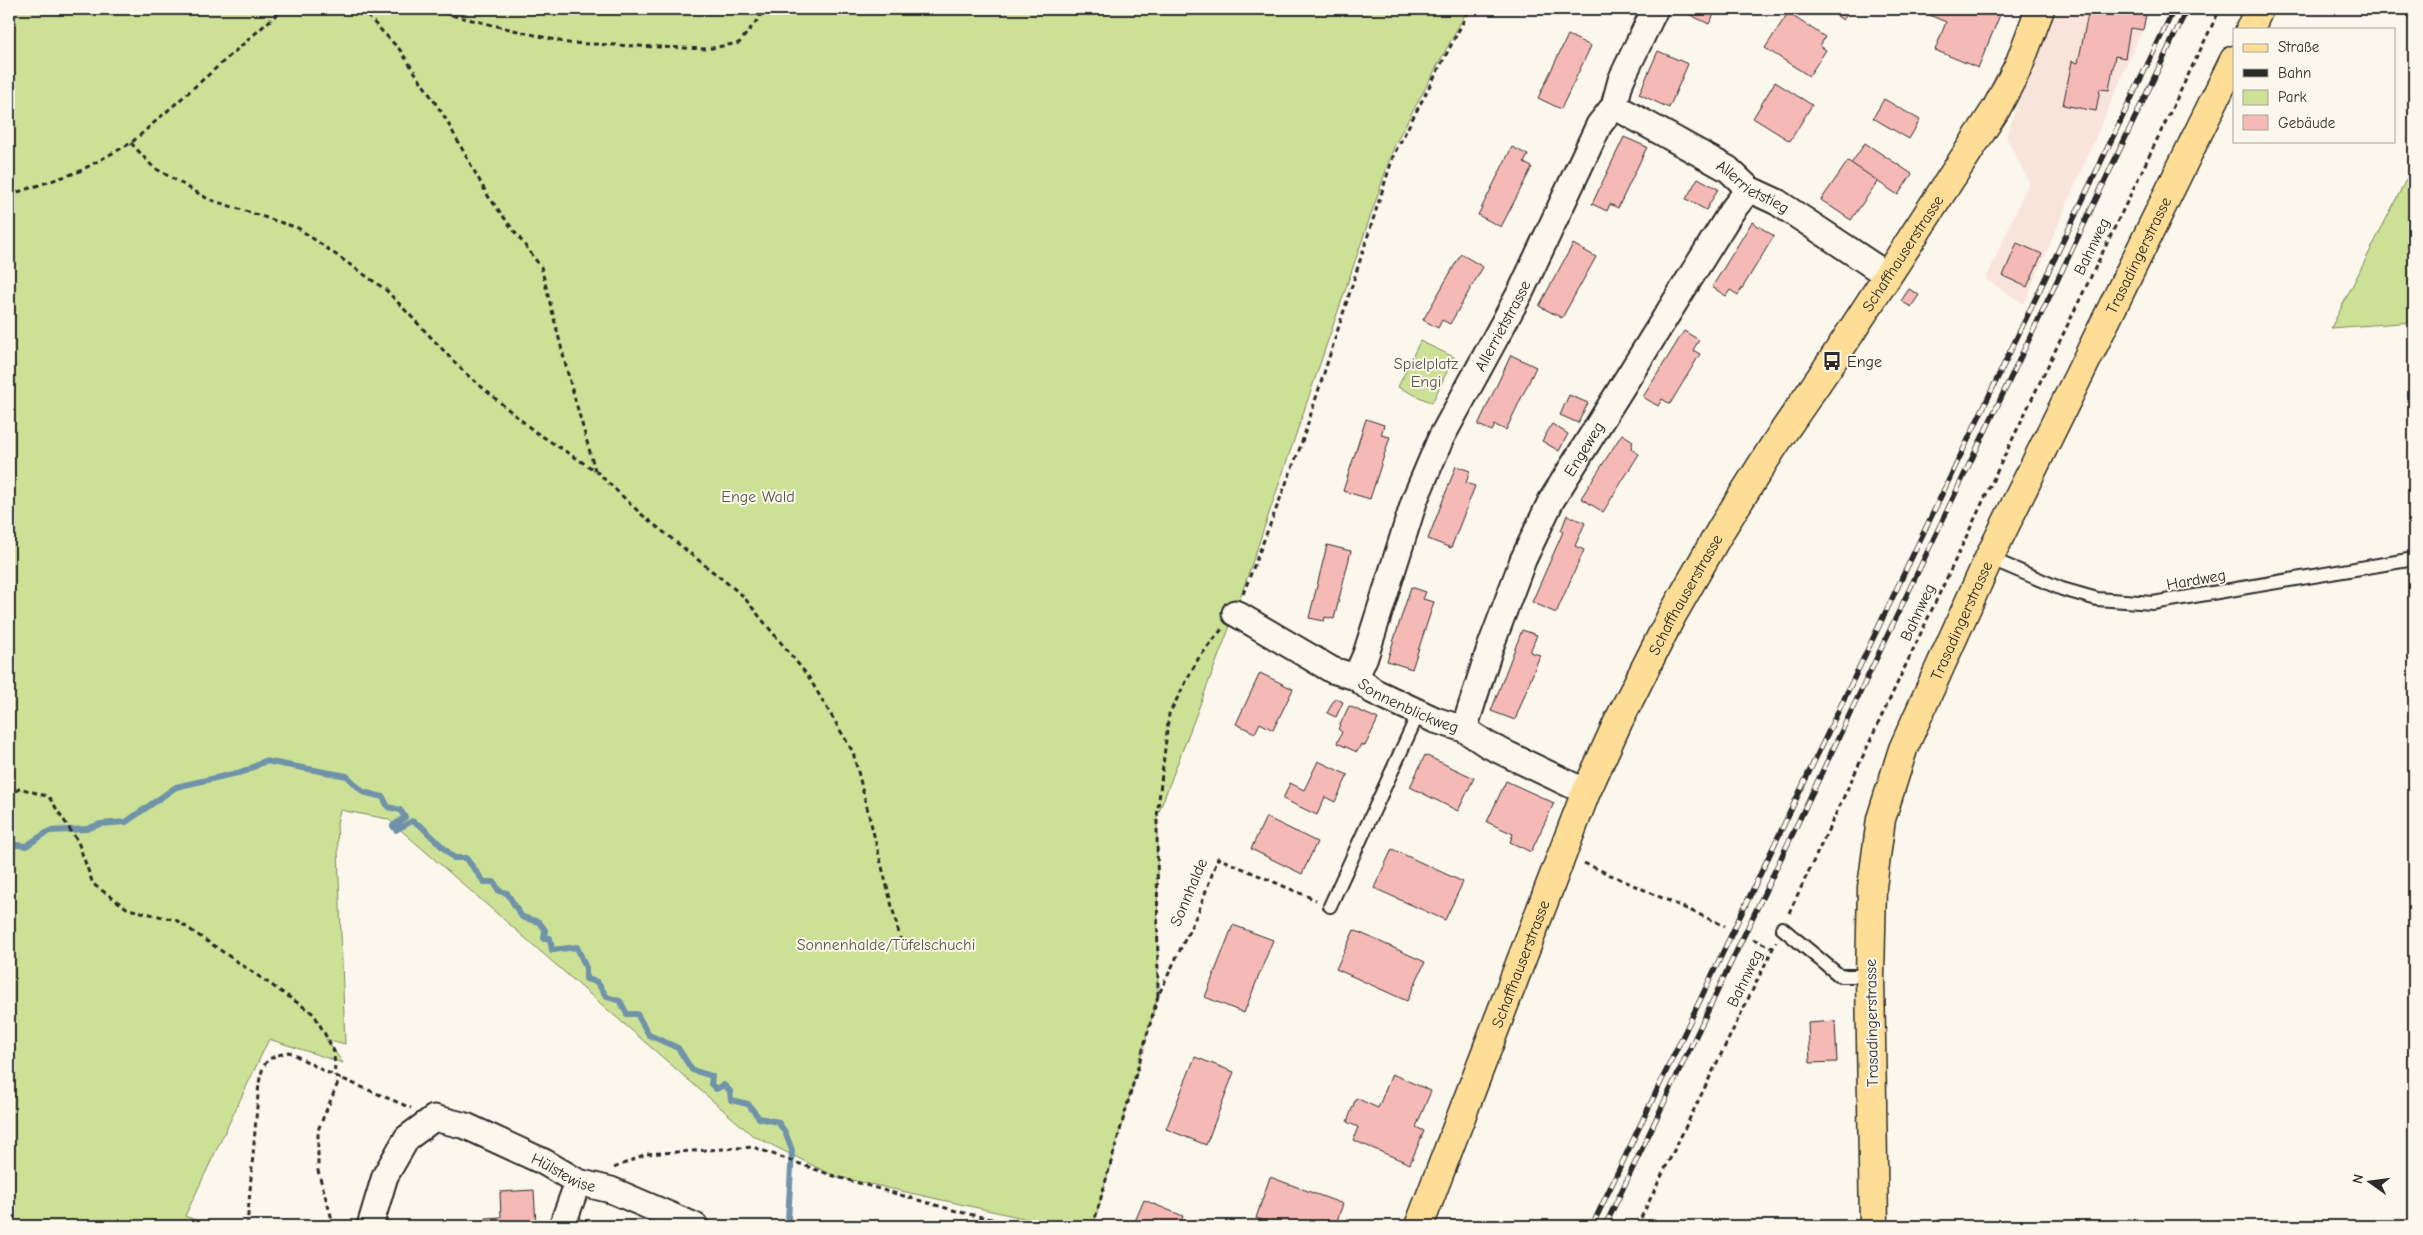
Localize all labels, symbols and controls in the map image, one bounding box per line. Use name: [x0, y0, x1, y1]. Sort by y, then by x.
legend: [2233, 28, 2396, 142]
text: Straße: [2278, 38, 2320, 56]
text: Bahn: [2278, 64, 2311, 82]
text: Park: [2278, 88, 2307, 106]
text: Gebäude: [2278, 114, 2336, 132]
street label: Allerrietstieg: [1713, 156, 1792, 218]
street label: Schaffhauserstrasse: [1859, 192, 1948, 315]
street label: Trasadingerstrasse: [2102, 194, 2175, 317]
street label: Bahnweg: [2070, 215, 2113, 278]
street label: Allerrietstrasse: [1471, 278, 1535, 374]
bus stop icon: Enge: [1821, 350, 1843, 372]
place label: Enge: [1847, 353, 1882, 371]
park label: Spielplatz Engi: [1394, 355, 1458, 391]
street label: Engeweg: [1561, 419, 1608, 480]
park label: Enge Wald: [721, 488, 795, 506]
street label: Schaffhauserstrasse: [1645, 531, 1726, 658]
street label: Trasadingerstrasse: [1927, 559, 1996, 683]
street label: Hardweg: [2165, 566, 2227, 594]
street label: Bahnweg: [1897, 581, 1939, 644]
street label: Sonnenblickweg: [1354, 675, 1461, 737]
street label: Sonnhalde: [1167, 856, 1211, 929]
street label: Schaffhauserstrasse: [1488, 898, 1554, 1030]
park label: Sonnenhalde/Tüfelschuchi: [797, 936, 975, 954]
street label: Bahnweg: [1723, 947, 1766, 1010]
street label: Trasadingerstrasse: [1862, 959, 1882, 1087]
street label: Hülstewise: [528, 1149, 597, 1196]
north arrow: [2346, 1158, 2396, 1208]
text: N: [2349, 1172, 2367, 1185]

